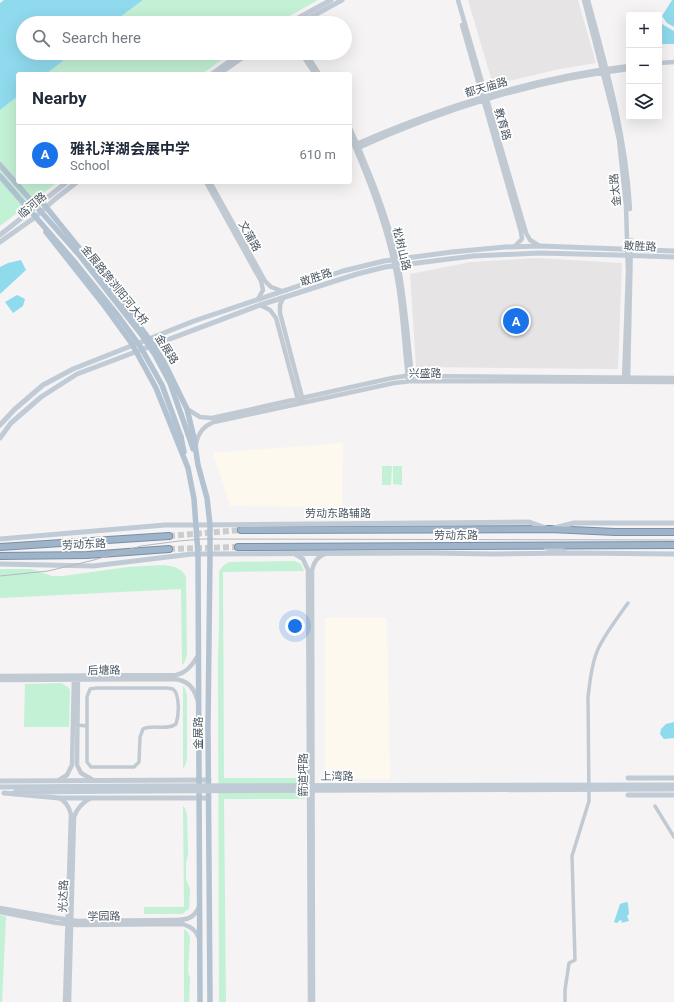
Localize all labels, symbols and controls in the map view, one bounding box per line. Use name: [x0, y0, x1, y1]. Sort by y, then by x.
map controls: [626, 12, 662, 120]
button: +: [626, 12, 662, 48]
search box: [16, 16, 352, 60]
icon: search: [30, 27, 52, 49]
text: Search here: [62, 29, 141, 47]
button: −: [626, 48, 662, 84]
street label: 都天庙路: [463, 75, 509, 100]
button: layers: [626, 84, 662, 120]
text: Nearby: [32, 88, 87, 108]
street label: 教育路: [492, 106, 513, 142]
text: 雅礼洋湖会展中学: [70, 140, 190, 158]
text: A: [41, 147, 49, 162]
text: 610 m: [299, 147, 336, 162]
text: School: [70, 158, 110, 173]
street label: 金太路: [607, 173, 624, 207]
street label: 临河路: [16, 190, 49, 221]
street label: 文蒲路: [236, 219, 263, 254]
street label: 松树山路: [390, 226, 413, 272]
street label: 敢胜路: [623, 239, 657, 254]
street label: 金展路跨浏阳河大桥: [78, 243, 151, 328]
street label: 敢胜路: [298, 266, 334, 289]
pin: A: [503, 306, 529, 336]
street label: 金展路: [152, 332, 181, 367]
street label: 兴盛路: [409, 367, 442, 380]
street label: 劳动东路辅路: [305, 507, 371, 520]
street label: 劳动东路: [434, 529, 478, 542]
street label: 劳动东路: [62, 537, 106, 552]
your location: [285, 616, 305, 636]
street label: 后塘路: [87, 664, 121, 677]
street label: 金展路: [192, 717, 205, 750]
street label: 箭道坪路: [297, 753, 310, 797]
street label: 上湾路: [321, 770, 354, 783]
street label: 光达路: [56, 879, 71, 913]
street label: 学园路: [87, 910, 121, 923]

